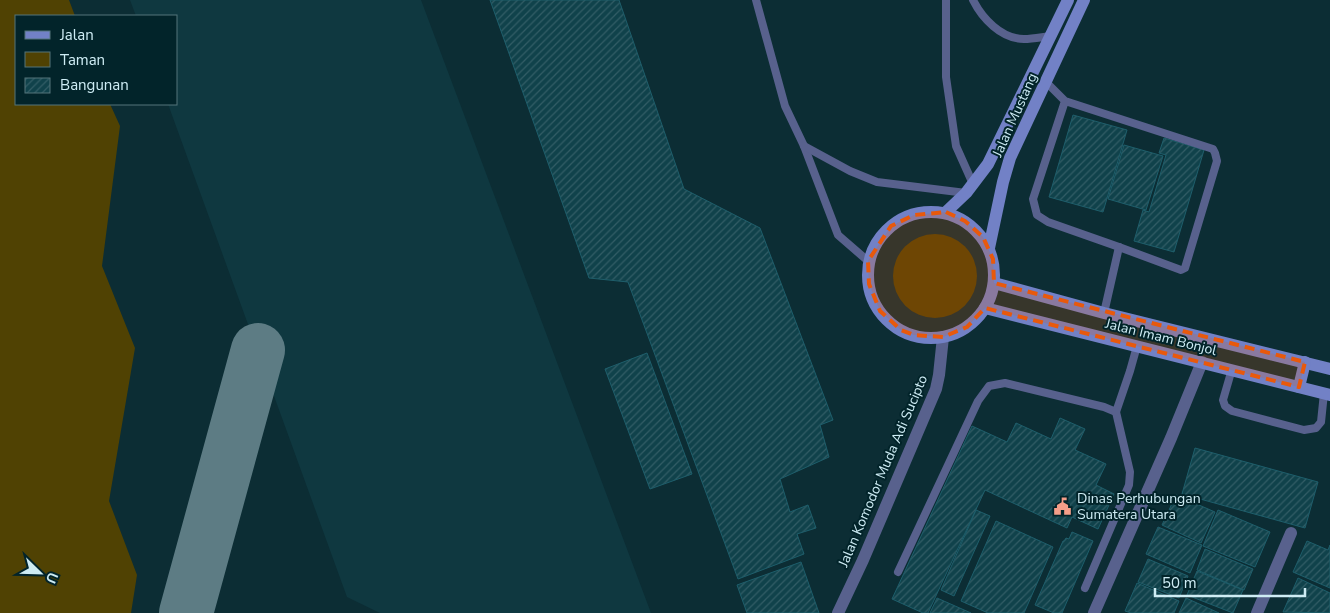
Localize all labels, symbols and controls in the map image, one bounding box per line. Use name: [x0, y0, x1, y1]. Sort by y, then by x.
legend: [15, 15, 178, 105]
text: Jalan: [59, 25, 94, 45]
text: Taman: [60, 50, 105, 70]
street label: Jalan Mustang: [988, 70, 1042, 161]
text: Bangunan: [60, 75, 129, 95]
street label: Jalan Imam Bonjol: [1102, 314, 1219, 360]
street label: Jalan Komodor Muda Adi Sucipto: [833, 372, 932, 571]
place label: Dinas Perhubungan Sumatera Utara: [1077, 489, 1201, 524]
public building icon: Dinas Perhubungan Sumatera Utara: [1053, 496, 1073, 516]
north arrow: [15, 548, 65, 598]
scale bar: [1155, 566, 1305, 598]
text: U: [41, 569, 62, 586]
text: 50 m: [1162, 573, 1197, 593]

